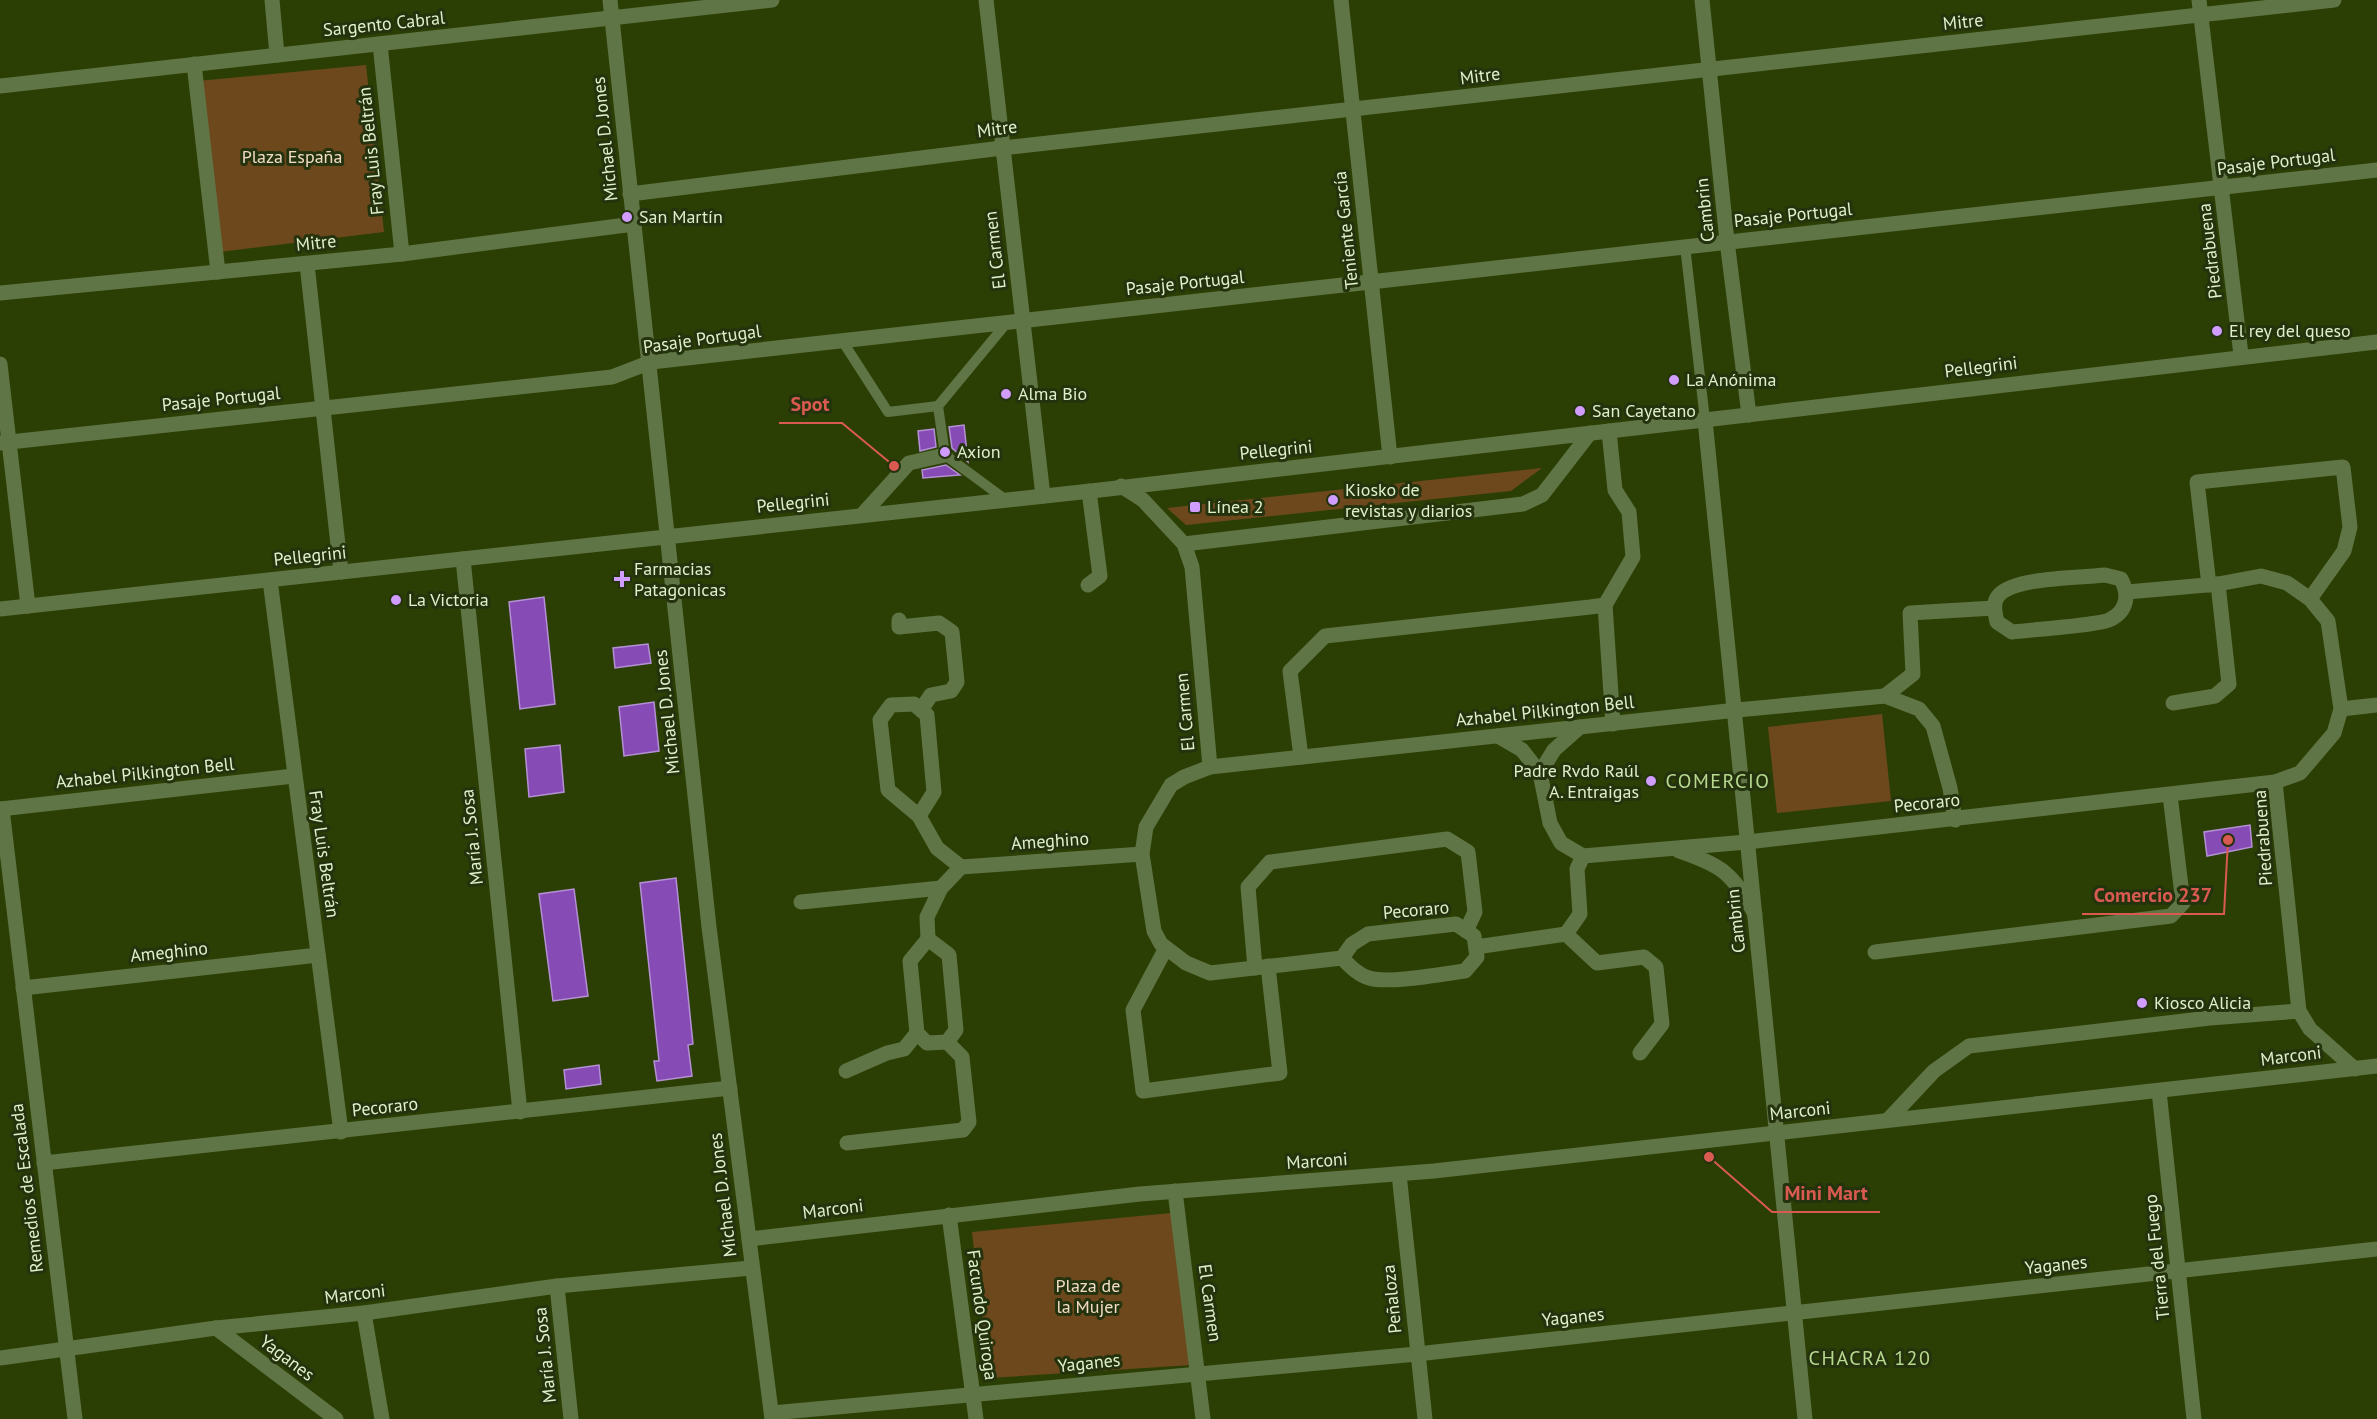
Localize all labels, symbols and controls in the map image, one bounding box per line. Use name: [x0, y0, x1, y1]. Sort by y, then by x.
street label: Sargento Cabral: [322, 6, 447, 41]
street label: Mitre: [1942, 8, 1984, 35]
street label: Mitre: [1458, 62, 1501, 89]
street label: Michael D. Jones: [587, 76, 622, 202]
street label: Fray Luis Beltrán: [352, 86, 389, 216]
street label: Mitre: [975, 115, 1018, 142]
street label: Pasaje Portugal: [2215, 143, 2337, 180]
park label: Plaza España: [242, 145, 342, 168]
street label: Teniente García: [1328, 170, 1363, 290]
street label: Cambrin: [1690, 177, 1719, 243]
street label: Pasaje Portugal: [1733, 197, 1854, 232]
street label: Piedrabuena: [2192, 202, 2227, 300]
place label: San Martín: [639, 205, 723, 228]
marker: San Martín: [620, 210, 634, 224]
street label: El Carmen: [978, 210, 1011, 290]
street label: Mitre: [295, 229, 337, 256]
street label: Pasaje Portugal: [1125, 265, 1246, 300]
street label: Pasaje Portugal: [641, 319, 763, 358]
place label: El rey del queso: [2229, 319, 2351, 342]
marker: El rey del queso: [2210, 324, 2224, 338]
street label: Pellegrini: [1943, 351, 2019, 382]
place label: La Anónima: [1686, 368, 1776, 391]
marker: La Anónima: [1667, 373, 1681, 387]
street label: Pasaje Portugal: [161, 381, 282, 416]
place label: Alma Bio: [1018, 382, 1087, 405]
callout: Spot: [779, 385, 842, 423]
marker: Alma Bio: [999, 387, 1013, 401]
text: Spot: [790, 391, 830, 417]
place label: San Cayetano: [1592, 399, 1696, 422]
marker: San Cayetano: [1573, 404, 1587, 418]
street label: Pellegrini: [1238, 434, 1314, 465]
place label: Axion: [957, 440, 1001, 463]
marker: Axion: [938, 445, 952, 459]
place label: Kiosko de revistas y diarios: [1345, 478, 1472, 522]
street label: Pellegrini: [755, 487, 831, 518]
marker: Kiosko de revistas y diarios: [1326, 493, 1340, 507]
place label: Línea 2: [1207, 495, 1264, 518]
marker: Línea 2: [1188, 500, 1202, 514]
street label: Pellegrini: [272, 540, 348, 571]
place label: Farmacias Patagonicas: [634, 557, 726, 601]
marker: Farmacias Patagonicas: [615, 572, 629, 586]
place label: La Victoria: [408, 588, 489, 611]
marker: La Victoria: [389, 593, 403, 607]
street label: Michael D. Jones: [649, 649, 684, 775]
street label: El Carmen: [1170, 672, 1199, 752]
street label: Azhabel Pilkington Bell: [1455, 690, 1636, 731]
street label: Azhabel Pilkington Bell: [55, 752, 236, 793]
place label: Padre Rvdo Raúl A. Entraigas: [1514, 759, 1640, 803]
district label: COMERCIO: [1665, 768, 1771, 794]
marker: Padre Rvdo Raúl A. Entraigas: [1644, 774, 1658, 788]
street label: María J. Sosa: [455, 788, 488, 886]
street label: Pecoraro: [1893, 788, 1961, 817]
street label: Fray Luis Beltrán: [304, 789, 345, 919]
street label: Piedrabuena: [2248, 789, 2277, 887]
street label: Ameghino: [1010, 826, 1090, 855]
callout: Comercio 237: [2082, 876, 2224, 914]
text: Comercio 237: [2094, 882, 2212, 908]
street label: Cambrin: [1721, 888, 1750, 954]
street label: Pecoraro: [1382, 895, 1450, 924]
street label: Ameghino: [129, 936, 209, 967]
place label: Kiosco Alicia: [2154, 991, 2251, 1014]
marker: Kiosco Alicia: [2135, 996, 2149, 1010]
street label: Marconi: [2259, 1040, 2323, 1071]
street label: Pecoraro: [351, 1092, 419, 1121]
street label: Marconi: [1768, 1096, 1832, 1125]
street label: Remedios de Escalada: [5, 1102, 48, 1274]
street label: Michael D. Jones: [703, 1132, 742, 1259]
street label: Marconi: [1286, 1147, 1348, 1174]
callout: Mini Mart: [1772, 1174, 1880, 1212]
text: Mini Mart: [1784, 1180, 1868, 1206]
street label: Marconi: [801, 1193, 865, 1224]
street label: Tierra del Fuego: [2138, 1193, 2175, 1321]
street label: Facundo Quiroga: [962, 1248, 1003, 1382]
street label: Yaganes: [2023, 1250, 2088, 1279]
street label: El Carmen: [1194, 1263, 1227, 1343]
street label: Peñaloza: [1376, 1264, 1407, 1335]
park label: Plaza de la Mujer: [1056, 1274, 1120, 1318]
street label: Marconi: [323, 1278, 387, 1309]
street label: Yaganes: [1540, 1302, 1605, 1331]
street label: María J. Sosa: [528, 1306, 561, 1404]
street label: Yaganes: [255, 1330, 319, 1386]
district label: CHACRA 120: [1809, 1345, 1931, 1371]
street label: Yaganes: [1056, 1348, 1121, 1377]

